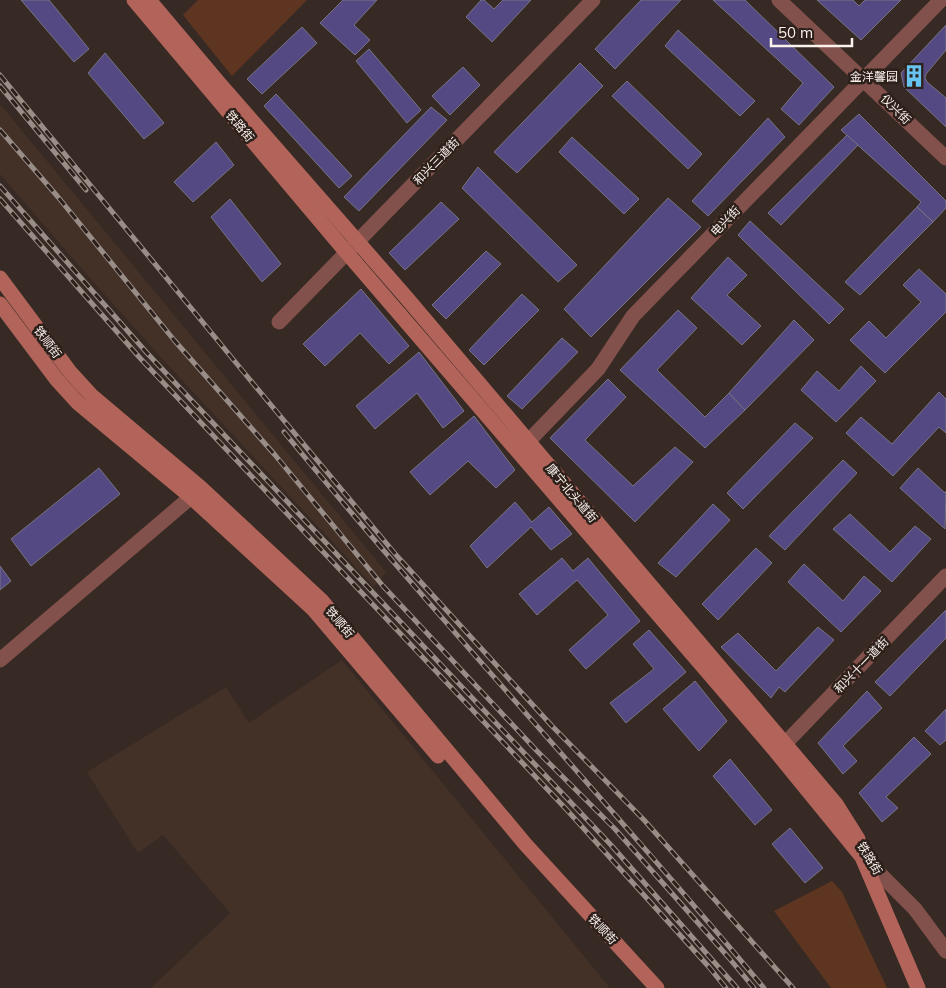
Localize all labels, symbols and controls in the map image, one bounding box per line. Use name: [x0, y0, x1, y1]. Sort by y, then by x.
scale bar: [771, 15, 852, 47]
text: 50 m: [778, 23, 813, 42]
building icon: 金洋馨园: [901, 63, 927, 89]
place label: 金洋馨园: [850, 69, 898, 84]
street label: 仪兴街: [878, 91, 914, 127]
street label: 铁路街: [223, 107, 257, 145]
street label: 和兴三道街: [410, 134, 462, 188]
street label: 电兴街: [707, 203, 743, 239]
street label: 铁顺街: [31, 323, 65, 361]
street label: 康宁北头道街: [543, 461, 601, 525]
street label: 铁顺街: [323, 603, 357, 641]
street label: 和兴十一道街: [831, 634, 891, 696]
street label: 铁路街: [854, 839, 886, 877]
street label: 铁顺街: [585, 911, 621, 947]

